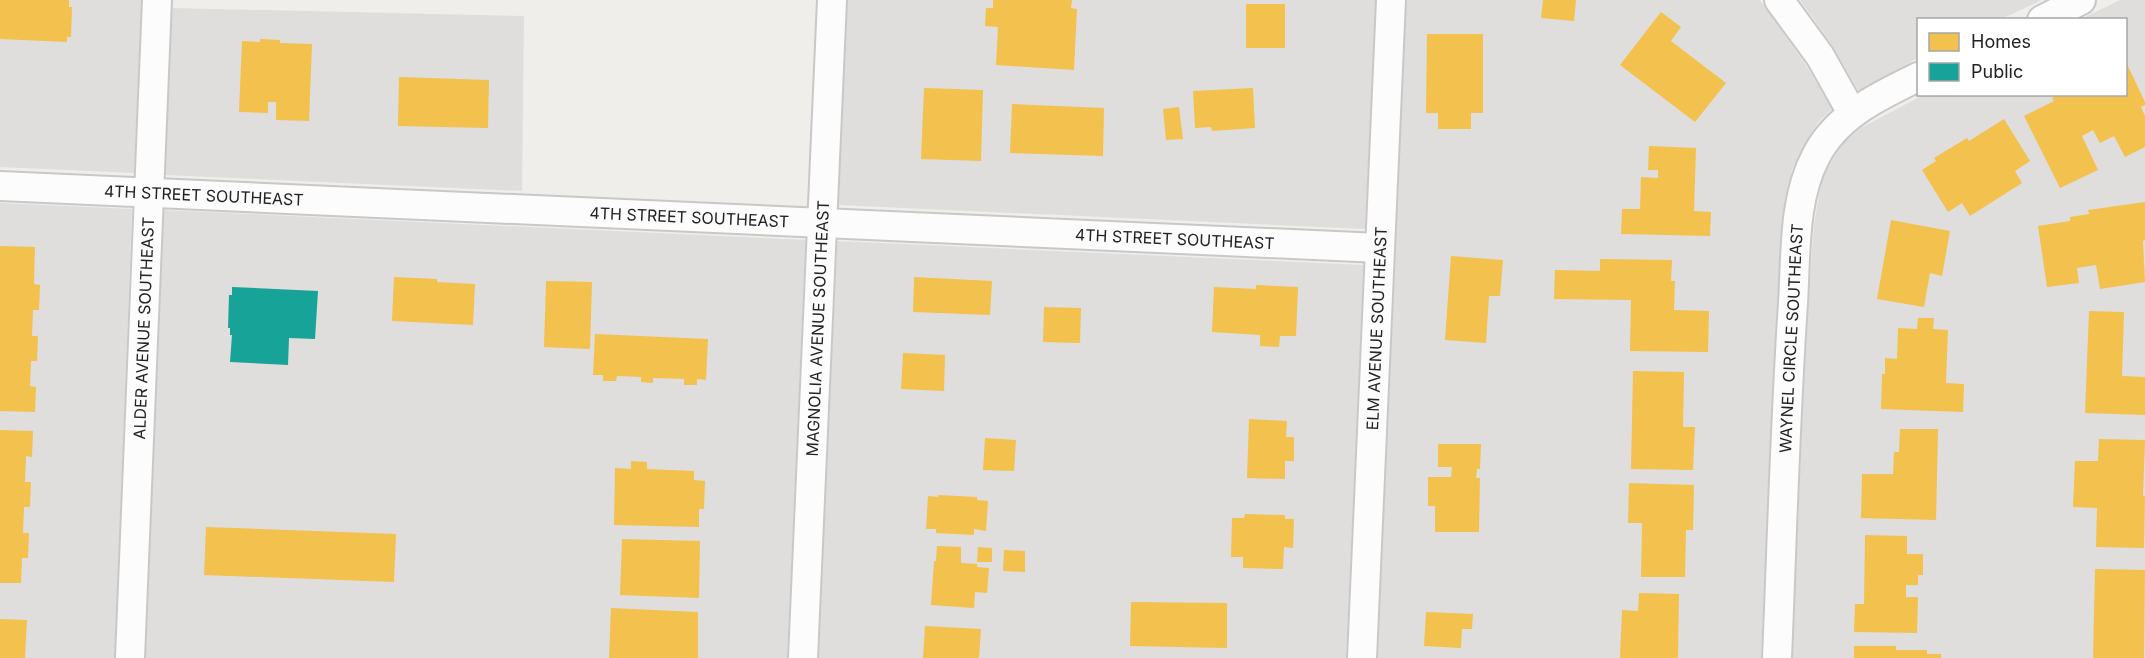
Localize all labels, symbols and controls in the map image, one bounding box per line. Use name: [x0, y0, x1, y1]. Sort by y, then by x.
legend: [1917, 18, 2127, 96]
text: Homes: [1971, 31, 2031, 52]
text: Public: [1971, 61, 2023, 82]
street label: 4TH STREET SOUTHEAST: [103, 181, 304, 210]
street label: MAGNOLIA AVENUE SOUTHEAST: [802, 200, 833, 457]
street label: 4TH STREET SOUTHEAST: [589, 202, 790, 231]
street label: ALDER AVENUE SOUTHEAST: [129, 217, 158, 440]
street label: WAYNEL CIRCLE SOUTHEAST: [1775, 223, 1807, 454]
street label: 4TH STREET SOUTHEAST: [1075, 224, 1275, 253]
street label: ELM AVENUE SOUTHEAST: [1362, 226, 1391, 431]

